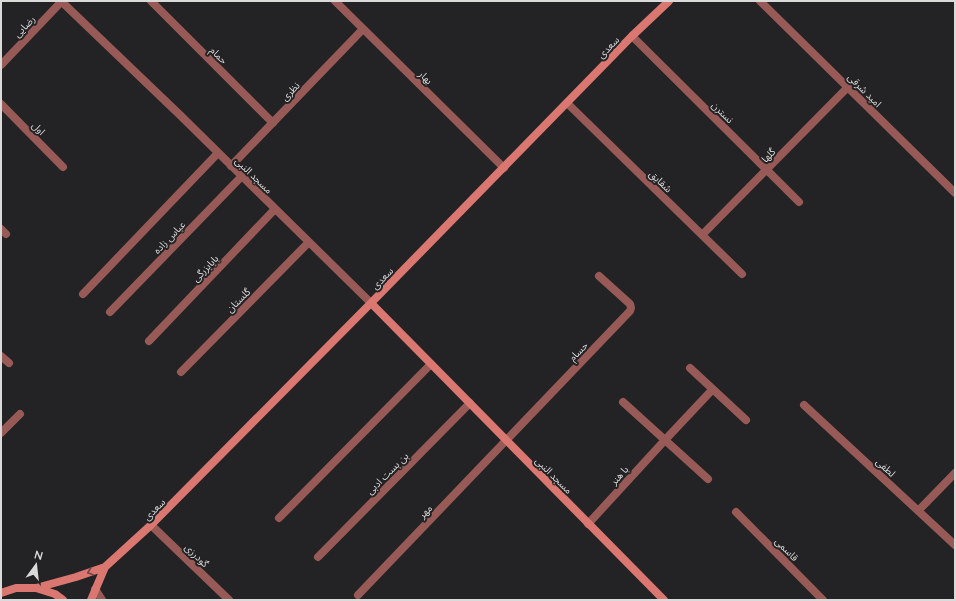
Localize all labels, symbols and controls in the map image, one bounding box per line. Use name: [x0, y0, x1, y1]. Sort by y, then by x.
street label: رضایی: [11, 12, 38, 40]
street label: سعدی: [595, 33, 621, 61]
street label: حمام: [206, 44, 230, 68]
street label: بهار: [415, 67, 436, 87]
street label: امید شرقی: [845, 71, 884, 110]
street label: نظری: [278, 79, 303, 104]
street label: نسترن: [709, 99, 737, 126]
street label: اول: [29, 119, 48, 138]
street label: گلها: [758, 145, 778, 165]
street label: مسجد النبی: [233, 154, 275, 196]
street label: شقایق: [647, 167, 675, 195]
street label: عباس زاده: [151, 218, 188, 256]
street label: بابابزرگی: [189, 252, 222, 285]
street label: سعدی: [369, 264, 395, 292]
street label: گلستان: [223, 285, 253, 315]
street label: حسام: [566, 339, 592, 365]
street label: بن بست ادبی: [364, 449, 411, 497]
street label: مسجد النبی: [533, 454, 575, 496]
street label: لطفی: [874, 455, 898, 479]
street label: با هنر: [607, 463, 632, 488]
street label: سعدی: [141, 495, 168, 522]
street label: مهر: [415, 502, 435, 522]
street label: قاسمی: [773, 535, 802, 564]
street label: گودرزی: [182, 541, 212, 571]
north arrow: [16, 545, 56, 585]
text: N: [33, 547, 44, 562]
one-way arrow: [86, 568, 93, 576]

